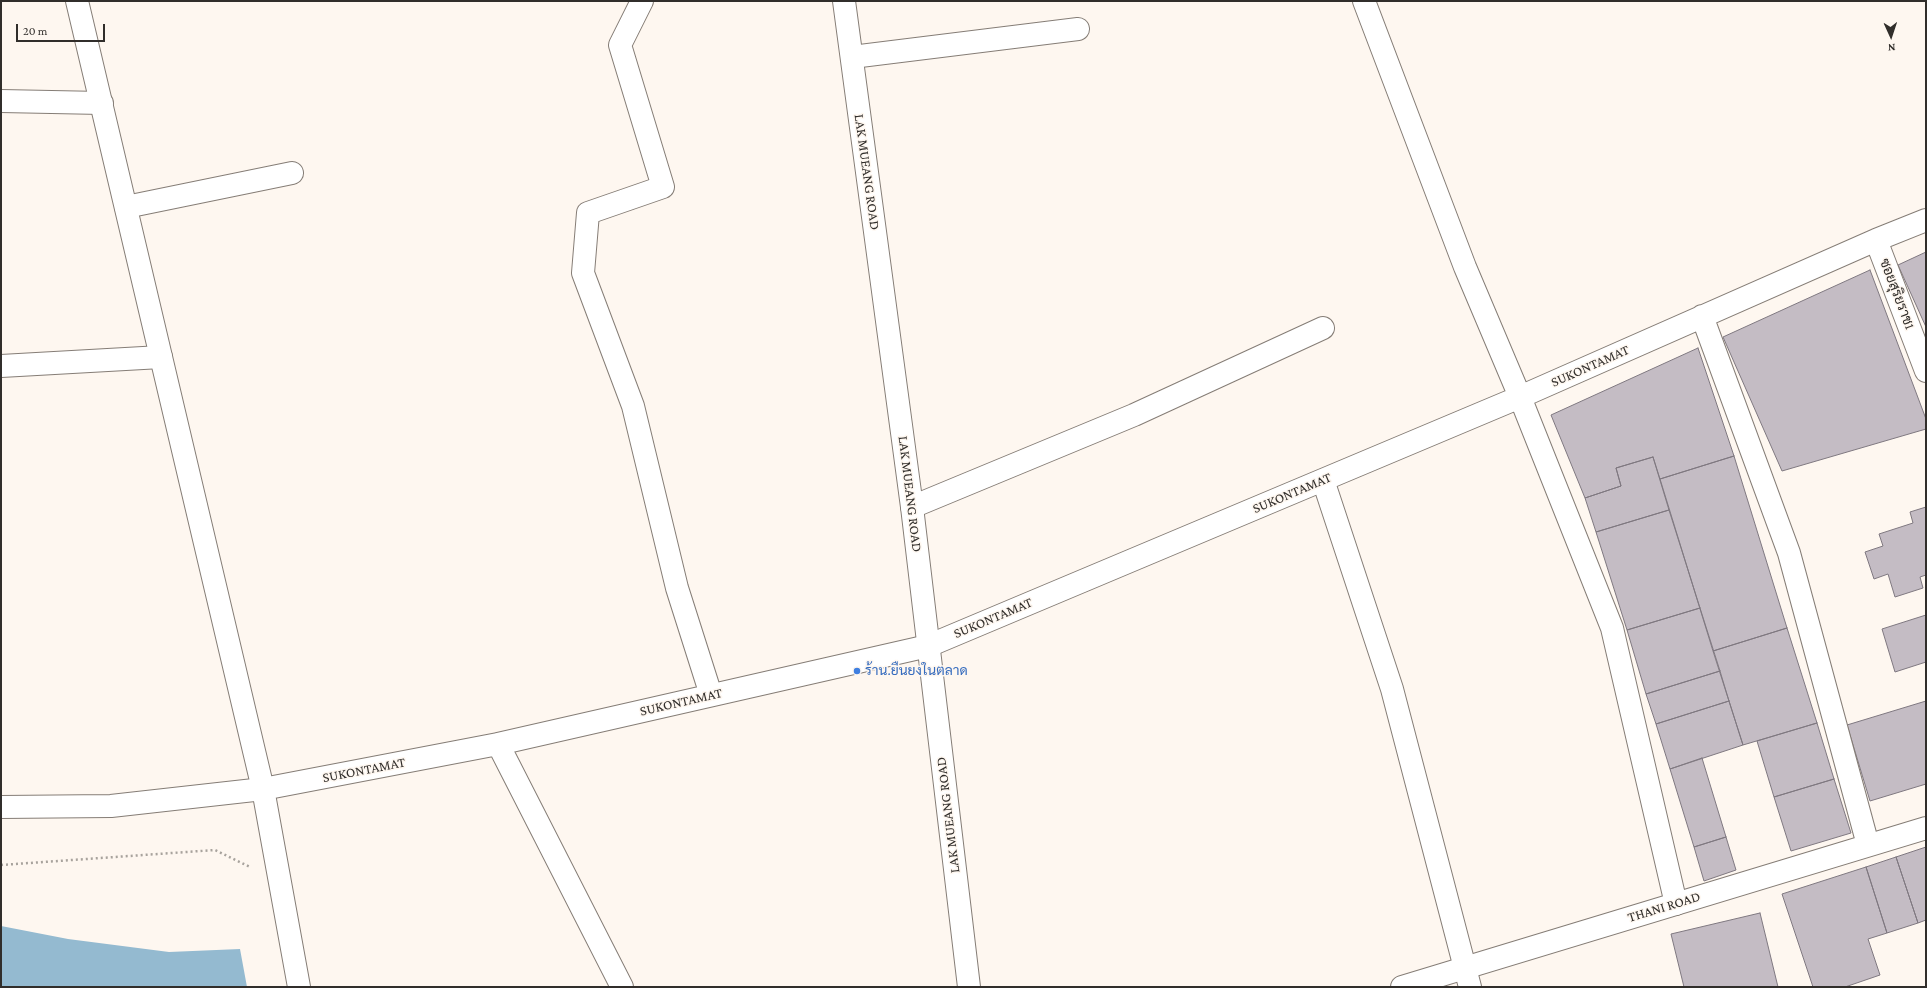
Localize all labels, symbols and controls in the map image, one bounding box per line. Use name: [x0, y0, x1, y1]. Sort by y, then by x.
scale bar: [18, 16, 107, 42]
north arrow: [1871, 16, 1911, 56]
text: 20 m: [23, 24, 47, 38]
text: N: [1888, 42, 1896, 54]
street label: LAK MUEANG ROAD: [851, 113, 883, 231]
street label: ซอยสุริยราช1: [1876, 256, 1918, 332]
street label: SUKONTAMAT: [1548, 341, 1632, 391]
street label: LAK MUEANG ROAD: [895, 435, 925, 553]
street label: SUKONTAMAT: [1250, 469, 1334, 517]
street label: SUKONTAMAT: [951, 594, 1035, 642]
place label: ร้าน.ยืนยงในตลาด: [865, 663, 968, 679]
marker: ร้าน.ยืนยงในตลาด: [852, 666, 862, 676]
street label: SUKONTAMAT: [638, 684, 724, 720]
street label: SUKONTAMAT: [321, 754, 407, 786]
street label: LAK MUEANG ROAD: [933, 756, 963, 874]
street label: THANI ROAD: [1626, 888, 1702, 926]

